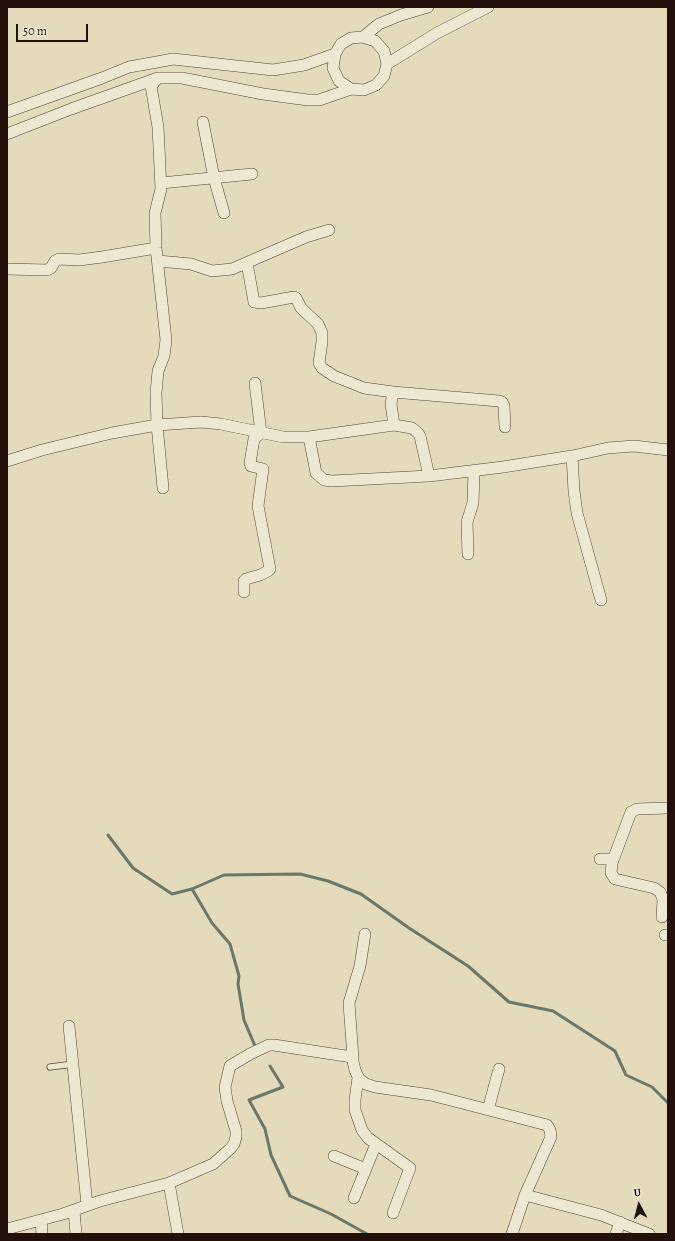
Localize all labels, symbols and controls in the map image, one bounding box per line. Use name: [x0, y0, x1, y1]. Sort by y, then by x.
scale bar: [18, 16, 90, 42]
text: 50 m: [23, 23, 47, 39]
north arrow: [619, 1185, 659, 1225]
text: U: [633, 1185, 642, 1200]

